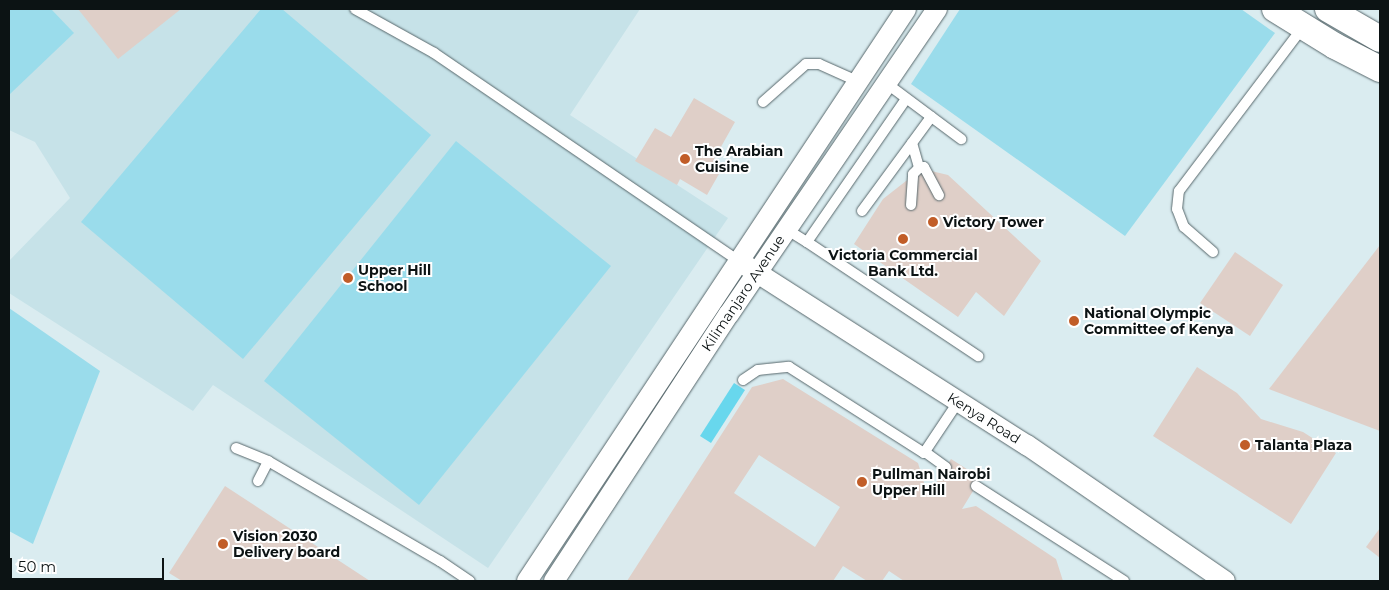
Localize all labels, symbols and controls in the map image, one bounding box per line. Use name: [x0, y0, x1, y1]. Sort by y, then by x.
place label: The Arabian Cuisine: [695, 143, 783, 176]
marker: The Arabian Cuisine: [679, 153, 691, 165]
place label: Victory Tower: [943, 214, 1044, 230]
marker: Victory Tower: [927, 216, 939, 228]
street label: Kilimanjaro Avenue: [698, 232, 788, 354]
marker: Victoria Commercial Bank Ltd.: [897, 233, 909, 245]
place label: Victoria Commercial Bank Ltd.: [828, 247, 978, 280]
place label: Upper Hill School: [358, 262, 431, 294]
marker: Upper Hill School: [342, 272, 354, 284]
place label: National Olympic Committee of Kenya: [1084, 305, 1234, 338]
marker: National Olympic Committee of Kenya: [1068, 315, 1080, 327]
street label: Kenya Road: [944, 389, 1024, 447]
place label: Talanta Plaza: [1255, 437, 1352, 453]
marker: Talanta Plaza: [1239, 439, 1251, 451]
place label: Pullman Nairobi Upper Hill: [872, 466, 990, 498]
marker: Pullman Nairobi Upper Hill: [856, 476, 868, 488]
place label: Vision 2030 Delivery board: [233, 528, 340, 560]
marker: Vision 2030 Delivery board: [217, 538, 229, 550]
scale bar: [12, 548, 166, 580]
text: 50 m: [18, 557, 56, 576]

